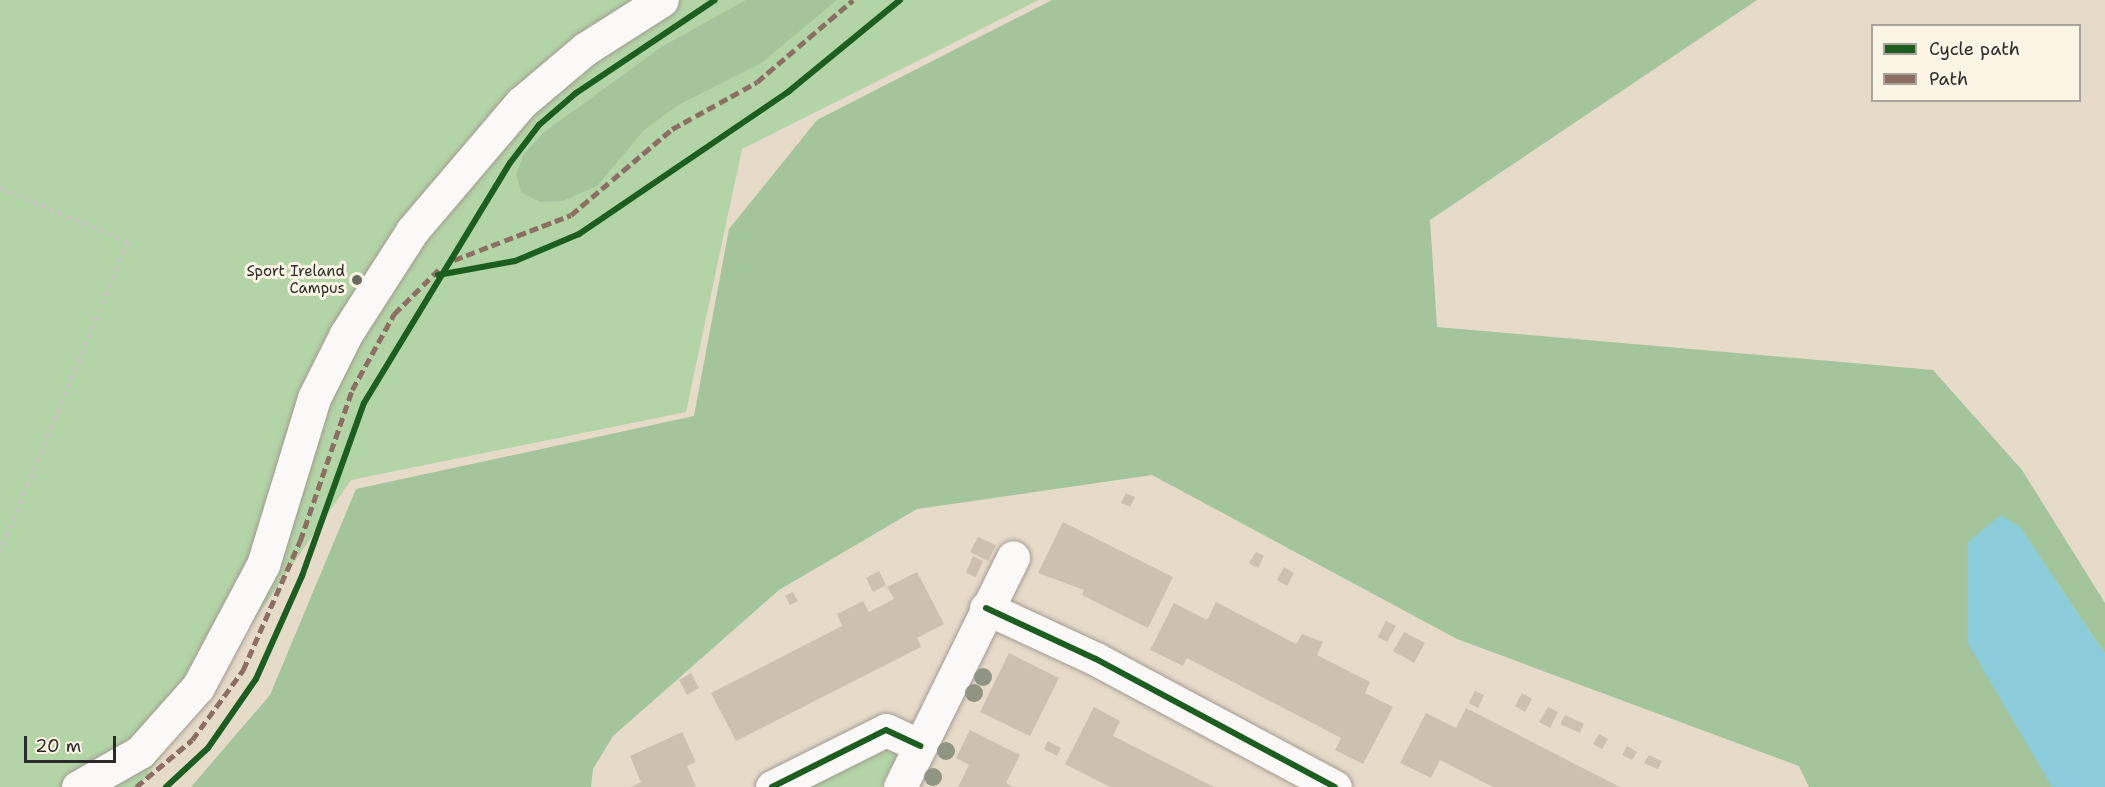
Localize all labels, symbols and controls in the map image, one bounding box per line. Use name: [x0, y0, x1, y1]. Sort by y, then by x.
legend: [1871, 24, 2081, 102]
text: Cycle path: [1929, 37, 2020, 61]
text: Path: [1929, 67, 1968, 91]
place label: Sport Ireland Campus: [247, 262, 345, 297]
marker: Sport Ireland Campus: [350, 273, 364, 287]
scale bar: [27, 724, 118, 762]
text: 20 m: [35, 734, 81, 758]

